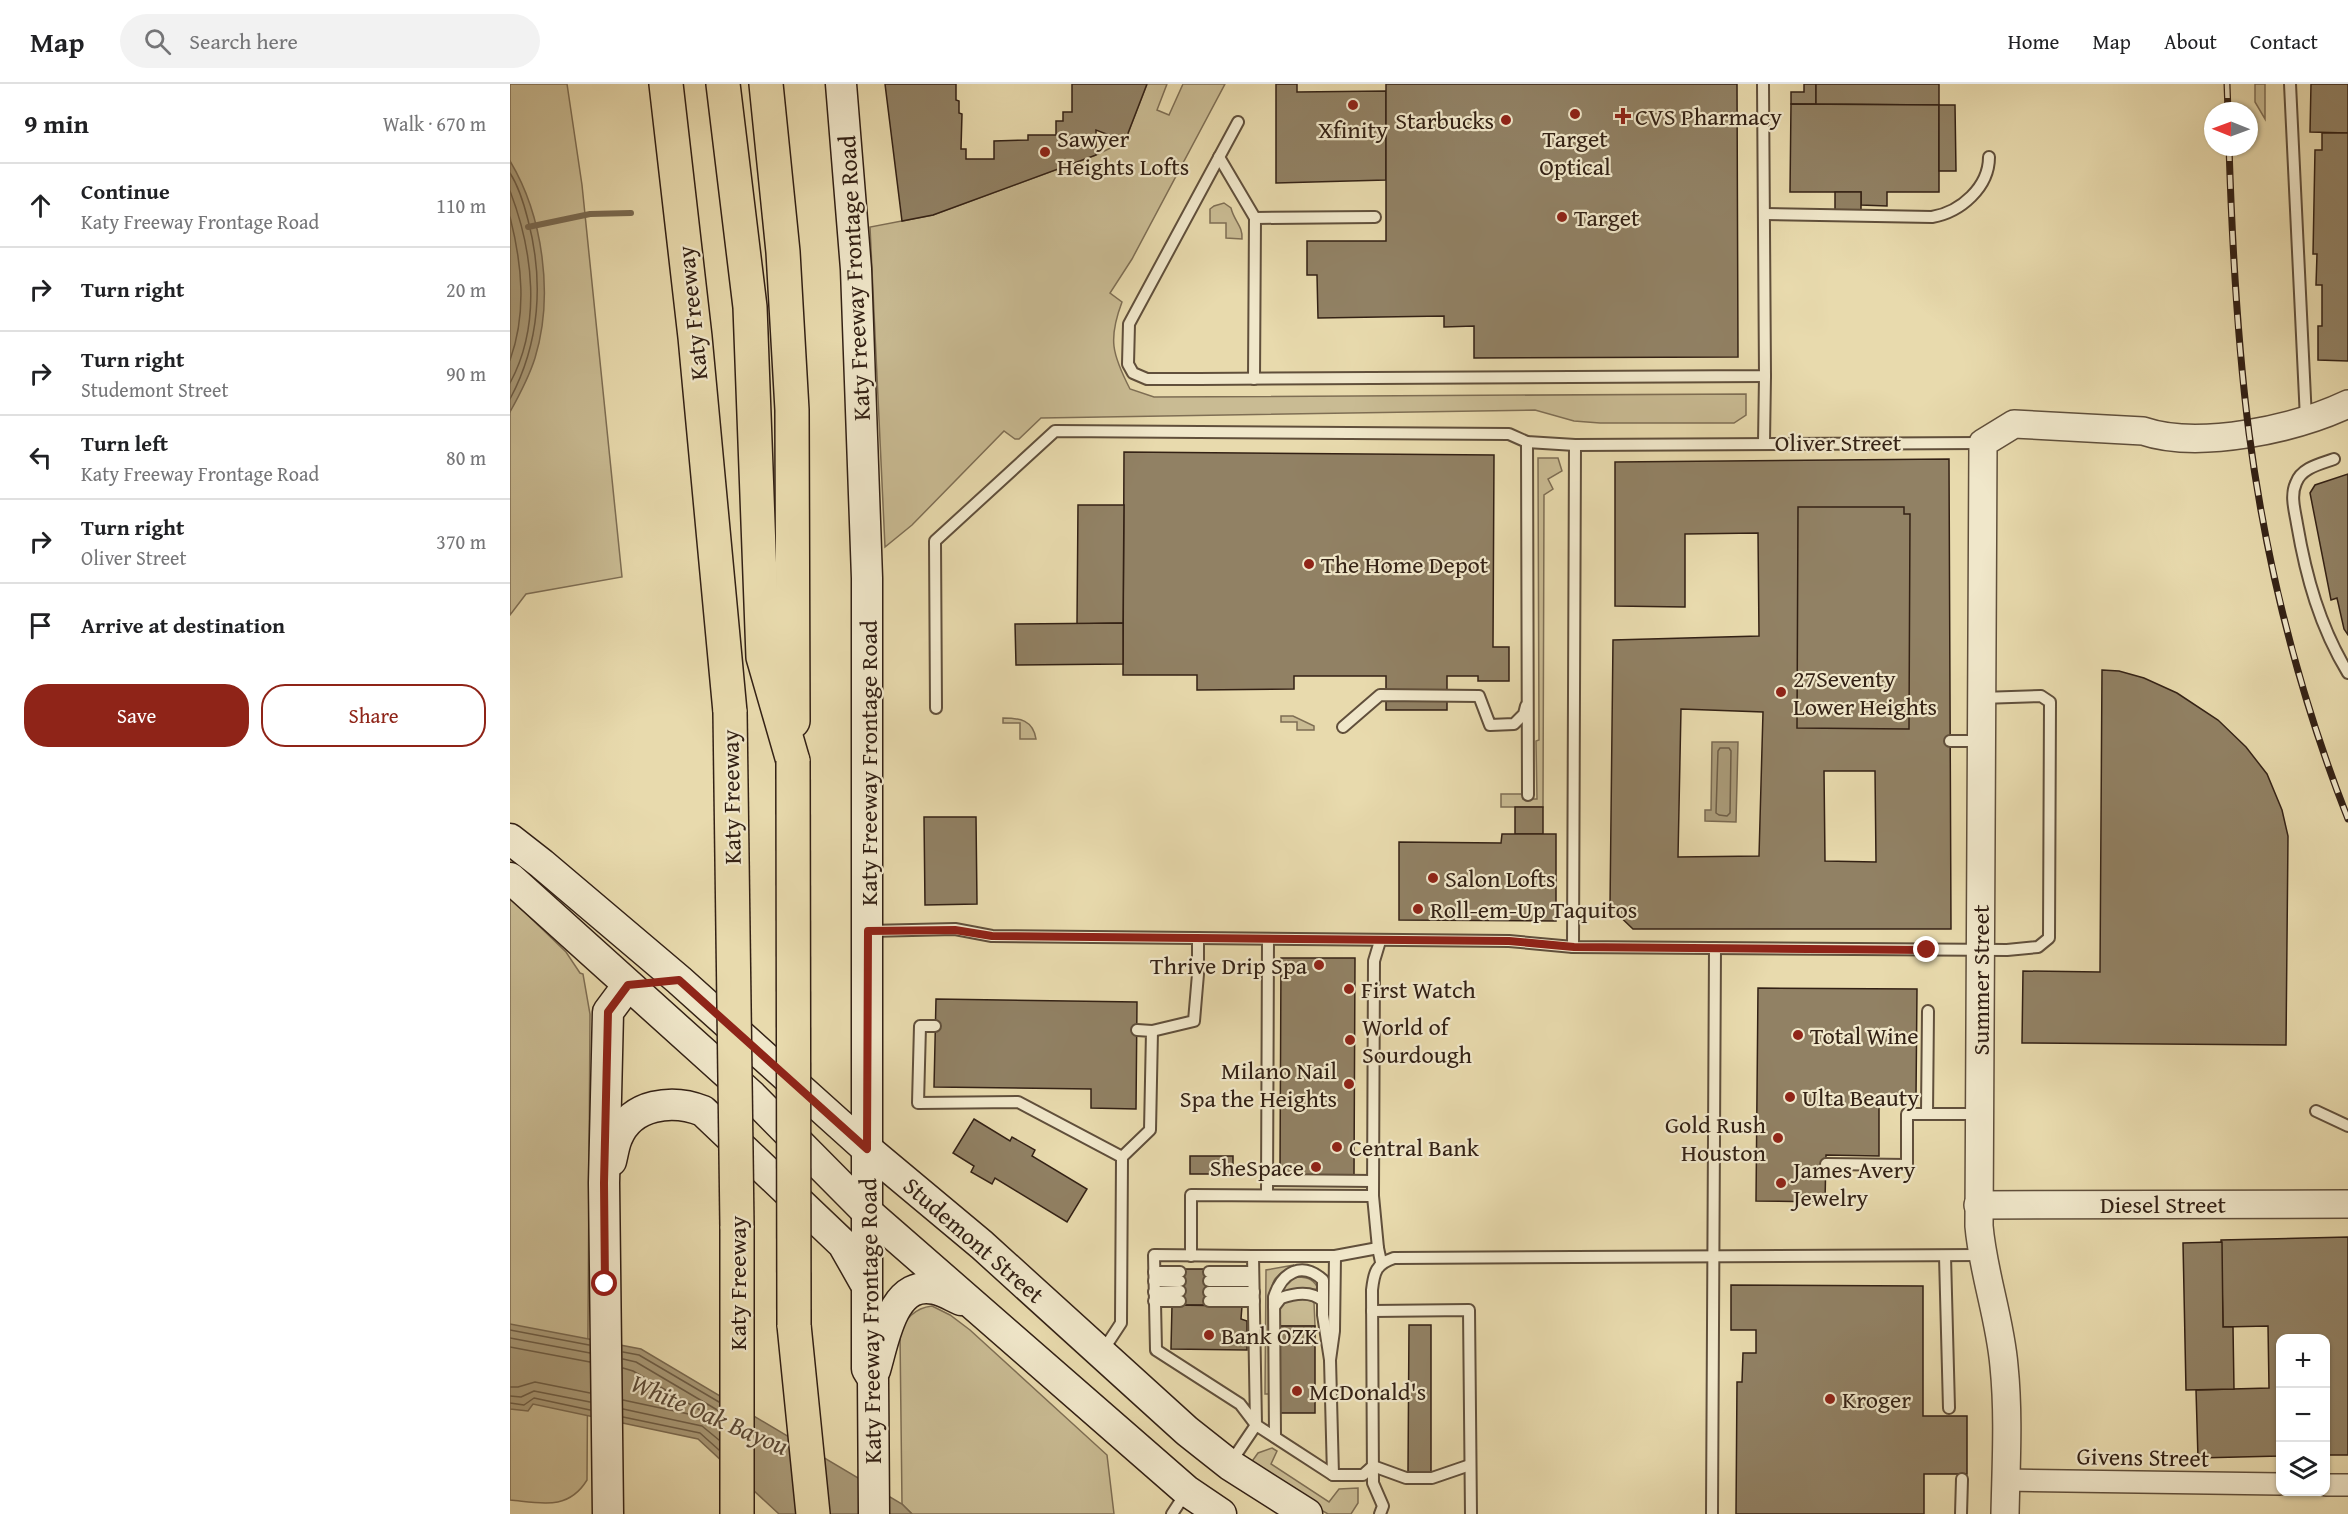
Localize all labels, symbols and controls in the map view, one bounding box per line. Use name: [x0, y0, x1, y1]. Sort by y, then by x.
search box: [120, 14, 540, 68]
text: Map: [30, 21, 84, 62]
icon: search: [141, 25, 174, 58]
text: Search here: [189, 25, 298, 57]
text: Home: [2008, 26, 2059, 57]
text: Map: [2092, 26, 2131, 57]
text: About: [2164, 26, 2217, 57]
text: Contact: [2250, 26, 2318, 57]
marker: Xfinity: [1346, 98, 1360, 112]
place label: CVS Pharmacy: [1635, 99, 1782, 134]
north arrow: [2204, 102, 2258, 156]
place label: Starbucks: [1395, 103, 1494, 138]
text: 9 min: [24, 104, 89, 143]
marker: Target Optical: [1568, 107, 1582, 121]
text: Walk · 670 m: [383, 109, 486, 138]
marker: CVS Pharmacy: [1616, 109, 1630, 123]
place label: Xfinity: [1318, 112, 1388, 147]
marker: Starbucks: [1499, 113, 1513, 127]
place label: Sawyer Heights Lofts: [1057, 121, 1189, 184]
place label: Target Optical: [1539, 121, 1611, 184]
street label: Katy Freeway Frontage Road: [829, 134, 879, 422]
marker: Sawyer Heights Lofts: [1038, 145, 1052, 159]
text: Continue: [81, 175, 170, 207]
icon: ahead: [24, 189, 57, 222]
text: 110 m: [436, 191, 486, 220]
place label: Target: [1574, 200, 1640, 235]
text: Katy Freeway Frontage Road: [81, 207, 319, 236]
marker: Target: [1555, 210, 1569, 224]
street label: Katy Freeway: [668, 244, 716, 382]
icon: right: [24, 273, 57, 306]
text: Turn right: [81, 273, 184, 305]
text: 20 m: [446, 275, 486, 304]
text: Turn right: [81, 343, 184, 375]
icon: right: [24, 357, 57, 390]
text: 90 m: [446, 359, 486, 388]
text: Studemont Street: [81, 375, 229, 404]
street label: Oliver Street: [1775, 425, 1902, 460]
text: Turn left: [81, 427, 168, 459]
icon: left: [24, 441, 57, 474]
text: 80 m: [446, 443, 486, 472]
text: Katy Freeway Frontage Road: [81, 459, 319, 488]
text: Turn right: [81, 511, 184, 543]
icon: right: [24, 525, 57, 558]
text: 370 m: [436, 527, 486, 556]
text: Oliver Street: [81, 543, 187, 572]
place label: The Home Depot: [1321, 547, 1489, 582]
marker: The Home Depot: [1302, 557, 1316, 571]
icon: arrive: [24, 609, 57, 642]
text: Arrive at destination: [81, 609, 285, 641]
street label: Katy Freeway Frontage Road: [851, 620, 886, 906]
place label: 27Seventy Lower Heights: [1793, 661, 1937, 724]
button: Save: [24, 684, 249, 747]
button: Share: [261, 684, 486, 747]
marker: 27Seventy Lower Heights: [1774, 685, 1788, 699]
street label: Katy Freeway: [712, 729, 750, 865]
place label: Salon Lofts: [1445, 861, 1555, 896]
marker: Salon Lofts: [1426, 871, 1440, 885]
place label: Roll-em-Up Taquitos: [1430, 892, 1637, 927]
marker: Roll-em-Up Taquitos: [1411, 902, 1425, 916]
street label: Summer Street: [1963, 904, 1998, 1056]
route end: [1913, 936, 1939, 962]
place label: Thrive Drip Spa: [1150, 948, 1308, 983]
marker: Thrive Drip Spa: [1312, 958, 1326, 972]
place label: First Watch: [1361, 972, 1476, 1007]
marker: First Watch: [1342, 982, 1356, 996]
place label: World of Sourdough: [1362, 1009, 1473, 1072]
place label: Total Wine: [1810, 1018, 1918, 1053]
marker: Total Wine: [1791, 1028, 1805, 1042]
marker: World of Sourdough: [1343, 1033, 1357, 1047]
place label: Milano Nail Spa the Heights: [1180, 1053, 1337, 1116]
marker: Milano Nail Spa the Heights: [1342, 1077, 1356, 1091]
place label: Ulta Beauty: [1802, 1080, 1919, 1115]
marker: Ulta Beauty: [1783, 1090, 1797, 1104]
place label: Gold Rush Houston: [1665, 1107, 1767, 1170]
place label: Central Bank: [1349, 1130, 1480, 1165]
marker: Gold Rush Houston: [1771, 1131, 1785, 1145]
marker: Central Bank: [1330, 1140, 1344, 1154]
place label: SheSpace: [1210, 1150, 1304, 1185]
place label: James Avery Jewelry: [1790, 1152, 1915, 1215]
marker: SheSpace: [1309, 1160, 1323, 1174]
street label: Studemont Street: [896, 1169, 1053, 1312]
marker: James Avery Jewelry: [1774, 1176, 1788, 1190]
street label: Katy Freeway Frontage Road: [850, 1178, 890, 1464]
street label: Diesel Street: [2100, 1187, 2227, 1222]
street label: Katy Freeway: [720, 1215, 755, 1351]
route start: [591, 1270, 617, 1296]
place label: Bank OZK: [1221, 1318, 1319, 1353]
marker: Bank OZK: [1202, 1328, 1216, 1342]
map controls: [2276, 1334, 2330, 1496]
button: +: [2276, 1334, 2330, 1388]
water label: White Oak Bayou: [625, 1363, 795, 1465]
place label: McDonald's: [1309, 1374, 1426, 1409]
place label: Kroger: [1842, 1382, 1911, 1417]
marker: McDonald's: [1290, 1384, 1304, 1398]
button: −: [2276, 1388, 2330, 1442]
marker: Kroger: [1823, 1392, 1837, 1406]
street label: Givens Street: [2076, 1438, 2210, 1476]
button: layers: [2276, 1442, 2330, 1496]

